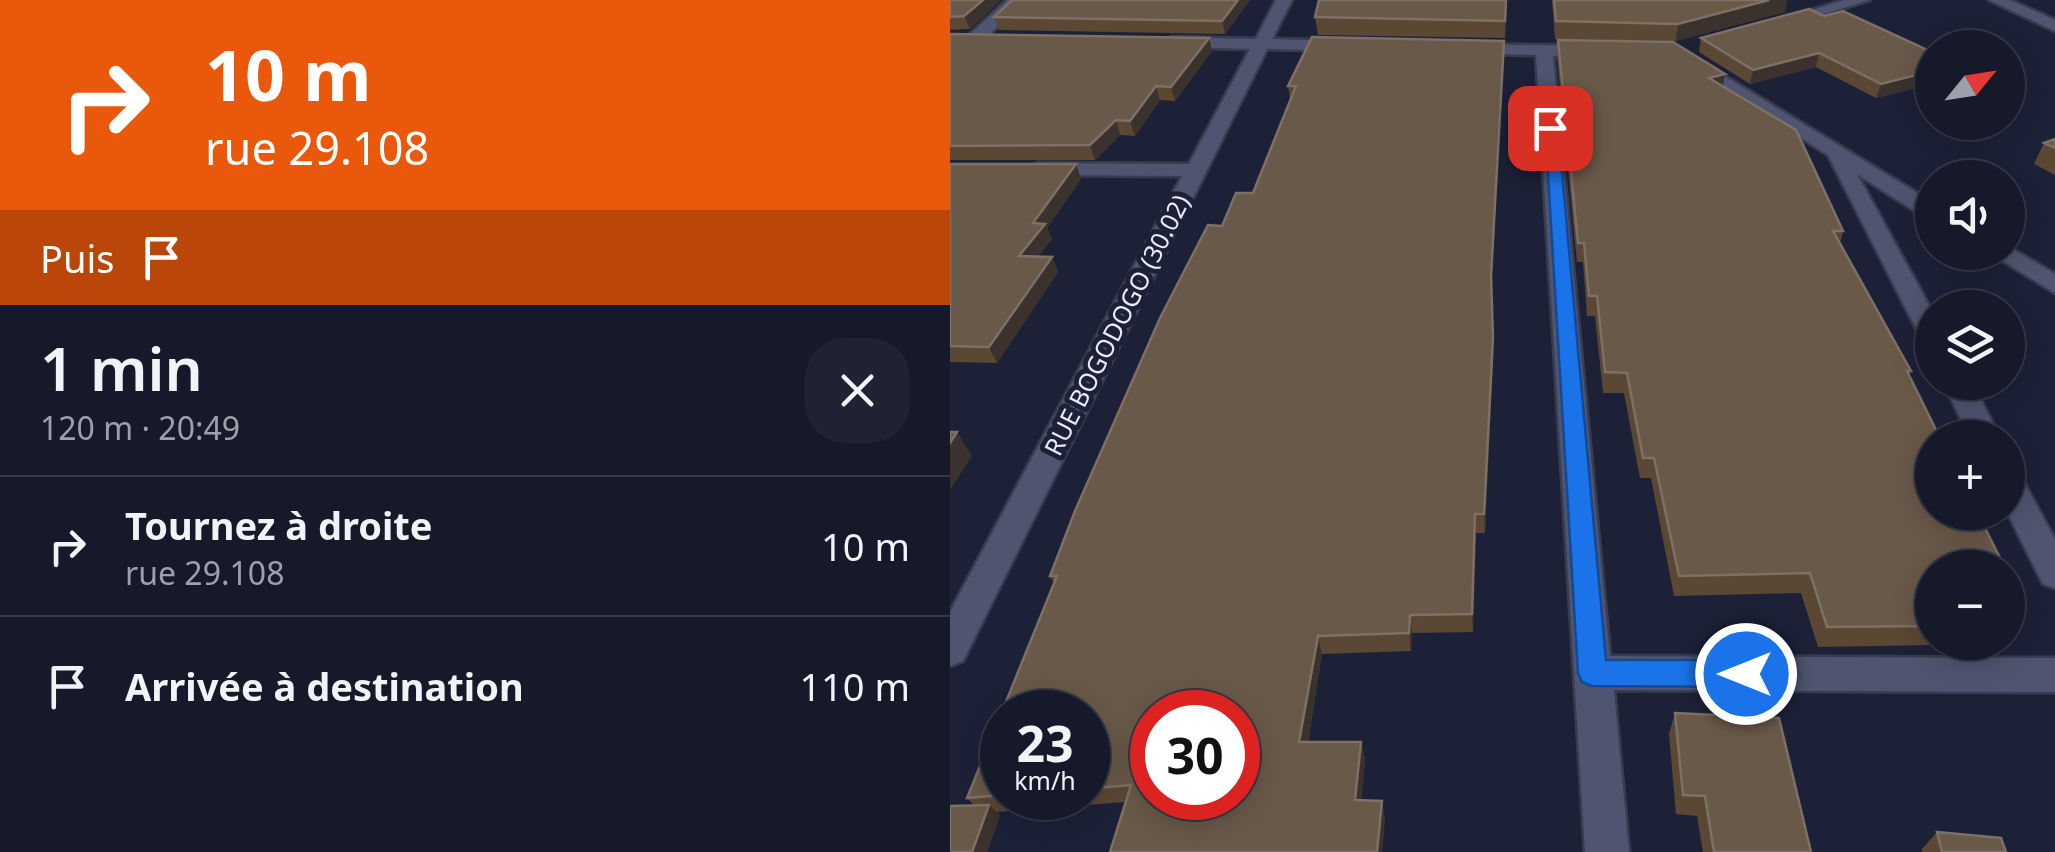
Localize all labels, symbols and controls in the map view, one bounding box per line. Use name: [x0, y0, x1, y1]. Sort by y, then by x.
text: 10 m: [205, 26, 372, 122]
north arrow: [1915, 30, 2025, 140]
map controls: [1915, 30, 2025, 660]
icon: right: [40, 40, 170, 170]
pin: [1508, 86, 1593, 171]
icon: arrive: [1523, 101, 1578, 156]
text: rue 29.108: [205, 117, 429, 178]
button: sound: [1915, 160, 2025, 270]
street label: RUE BOGODOGO (30.02): [1035, 188, 1197, 461]
icon: arrive: [134, 230, 189, 285]
text: Puis: [40, 232, 114, 284]
button: layers: [1915, 290, 2025, 400]
text: 1 min: [40, 327, 203, 409]
button: close: [805, 338, 910, 443]
text: 120 m · 20:49: [40, 406, 240, 449]
button: +: [1915, 420, 2025, 530]
text: Tournez à droite: [125, 499, 433, 551]
icon: right: [40, 519, 95, 574]
text: 10 m: [821, 520, 910, 572]
button: −: [1915, 550, 2025, 660]
text: rue 29.108: [125, 551, 284, 594]
position arrow: [1694, 622, 1798, 726]
icon: arrive: [40, 659, 95, 714]
text: Arrivée à destination: [125, 660, 524, 712]
text: 110 m: [799, 660, 910, 712]
speed limit sign: 30: [1130, 690, 1260, 820]
text: 23: [1016, 709, 1074, 777]
text: km/h: [1014, 763, 1076, 797]

